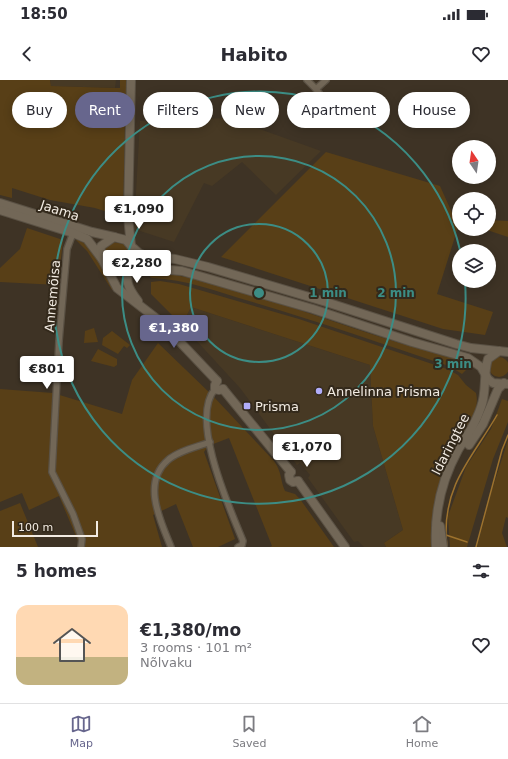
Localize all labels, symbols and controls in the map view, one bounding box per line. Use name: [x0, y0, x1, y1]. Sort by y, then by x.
text: 18:50: [20, 5, 68, 23]
icon: back: [16, 43, 38, 65]
icon: heart: [470, 43, 492, 65]
text: Habito: [220, 44, 288, 65]
chip: Buy: [12, 92, 67, 128]
chip: Rent: [75, 92, 135, 128]
chip: Filters: [143, 92, 213, 128]
chip: New: [221, 92, 279, 128]
chip: Apartment: [287, 92, 390, 128]
chip: House: [398, 92, 470, 128]
north arrow: [452, 140, 496, 184]
map controls: [452, 140, 496, 288]
button: locate: [452, 192, 496, 236]
pin: €1,090: [106, 196, 172, 230]
street label: Jaama: [37, 197, 81, 224]
text: €1,090: [114, 201, 164, 216]
button: layers: [452, 244, 496, 288]
pin: €2,280: [104, 250, 170, 284]
text: €2,280: [112, 255, 162, 270]
street label: Annemõisa: [42, 259, 63, 333]
centre of rings: [252, 286, 266, 300]
text: 1 min: [309, 286, 347, 300]
text: 2 min: [377, 286, 415, 300]
pin: €1,380: [141, 315, 207, 349]
text: €1,380: [149, 320, 199, 335]
pin: €801: [23, 356, 71, 390]
text: 3 min: [434, 357, 472, 371]
text: €801: [29, 361, 65, 376]
place label: Annelinna Prisma: [327, 384, 440, 399]
marker: Annelinna Prisma: [314, 386, 324, 396]
place label: Prisma: [255, 399, 299, 414]
marker: Prisma: [242, 401, 252, 411]
street label: Idaringtee: [429, 411, 472, 477]
pin: €1,070: [274, 434, 340, 468]
text: €1,070: [282, 439, 332, 454]
scale bar: [12, 519, 98, 538]
text: 100 m: [18, 521, 53, 534]
icon: filters: [470, 560, 492, 582]
text: 5 homes: [16, 561, 97, 581]
text: €1,380/mo: [140, 620, 241, 640]
icon: home: [48, 621, 96, 669]
icon: heart: [470, 634, 492, 656]
text: 3 rooms · 101 m²: [140, 640, 252, 655]
text: Nõlvaku: [140, 655, 192, 670]
tab: Map: [70, 713, 93, 750]
tab: Saved: [232, 713, 266, 750]
tab: Home: [406, 713, 438, 750]

